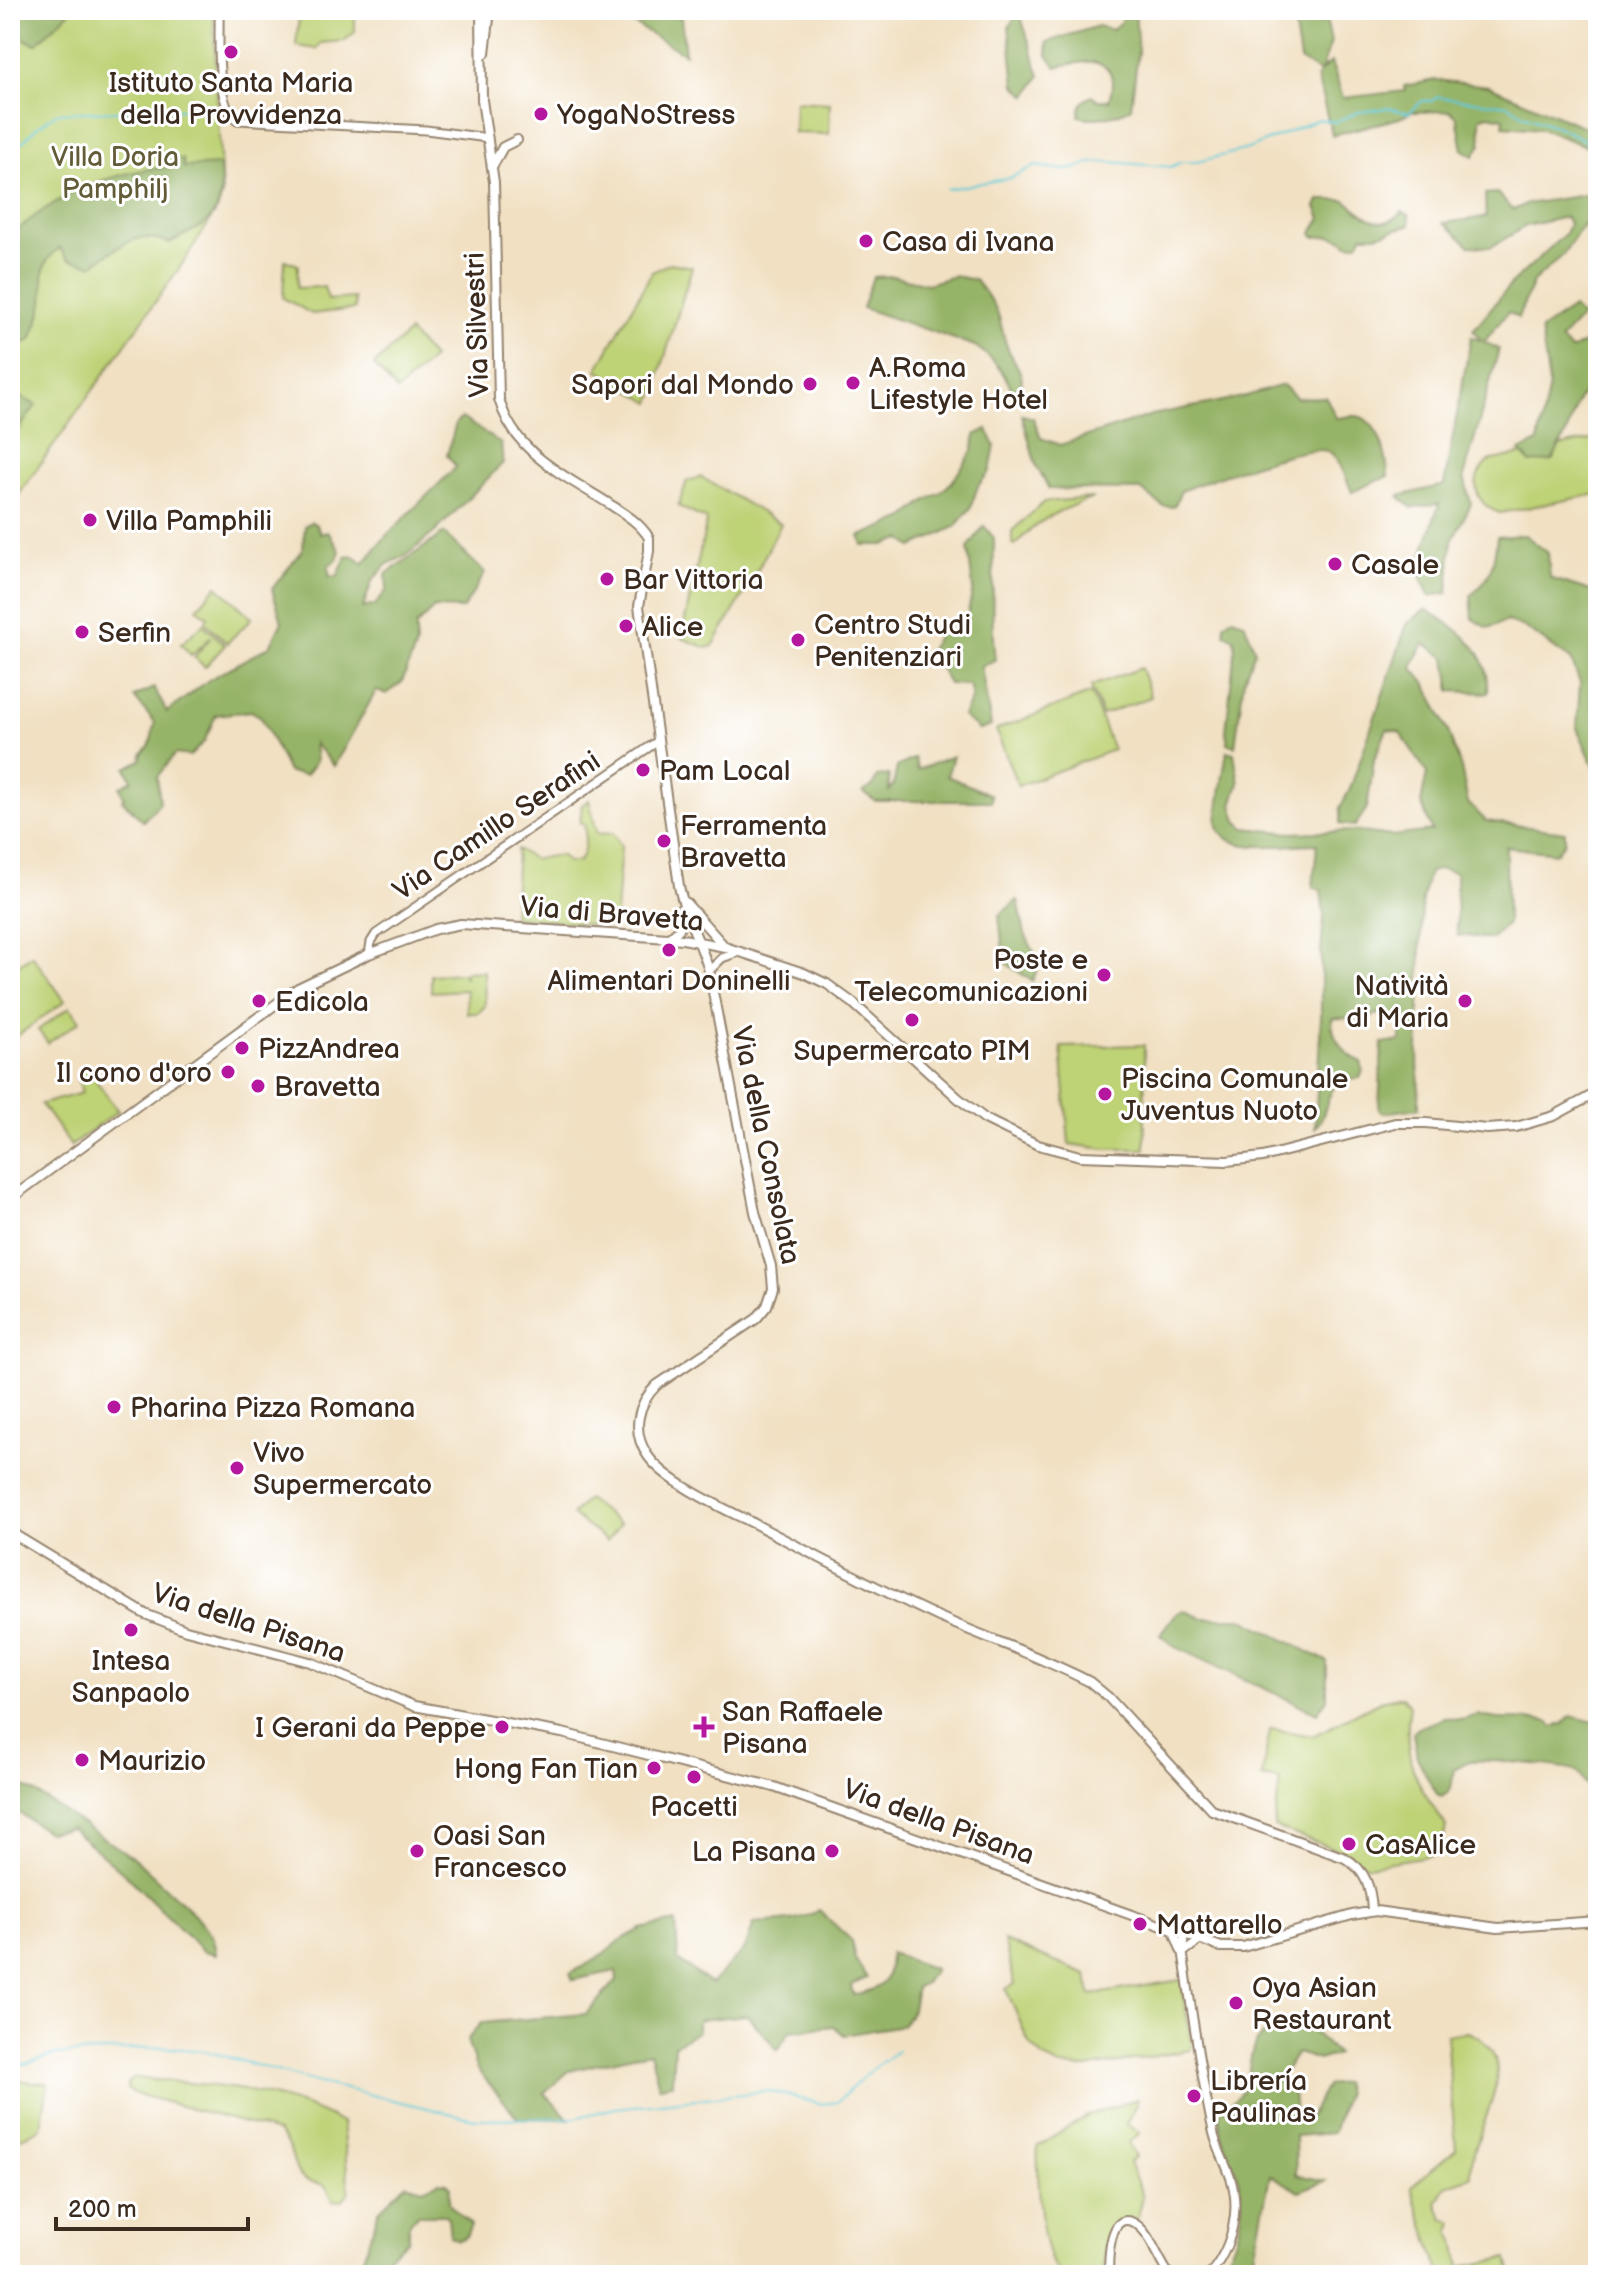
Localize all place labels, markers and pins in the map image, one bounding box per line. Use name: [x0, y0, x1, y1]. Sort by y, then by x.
marker: Istituto Santa Maria della Provvidenza: [222, 43, 240, 61]
place label: Istituto Santa Maria della Provvidenza: [109, 67, 353, 132]
place label: YogaNoStress: [556, 99, 735, 132]
marker: YogaNoStress: [532, 105, 550, 123]
place label: Casa di Ivana: [882, 226, 1054, 259]
marker: Casa di Ivana: [857, 232, 875, 250]
place label: A.Roma Lifestyle Hotel: [869, 352, 1048, 417]
place label: Sapori dal Mondo: [571, 369, 794, 402]
marker: A.Roma Lifestyle Hotel: [844, 374, 862, 392]
marker: Sapori dal Mondo: [801, 375, 819, 393]
place label: Villa Pamphili: [106, 505, 272, 538]
marker: Villa Pamphili: [81, 511, 99, 529]
place label: Casale: [1351, 549, 1439, 582]
marker: Casale: [1326, 555, 1344, 573]
place label: Bar Vittoria: [623, 564, 763, 597]
marker: Bar Vittoria: [598, 570, 616, 588]
place label: Centro Studi Penitenziari: [814, 609, 971, 674]
place label: Alice: [642, 611, 703, 644]
place label: Serfin: [98, 617, 171, 650]
marker: Alice: [617, 617, 635, 635]
marker: Serfin: [73, 623, 91, 641]
marker: Centro Studi Penitenziari: [789, 631, 807, 649]
place label: Pam Local: [659, 755, 790, 788]
marker: Pam Local: [634, 761, 652, 779]
place label: Ferramenta Bravetta: [680, 810, 827, 875]
marker: Ferramenta Bravetta: [655, 832, 673, 850]
marker: Alimentari Doninelli: [660, 941, 678, 959]
place label: Poste e Telecomunicazioni: [854, 944, 1088, 1009]
place label: Alimentari Doninelli: [548, 965, 791, 998]
marker: Poste e Telecomunicazioni: [1095, 966, 1113, 984]
place label: Natività di Maria: [1346, 970, 1449, 1035]
place label: Edicola: [275, 986, 369, 1019]
marker: Edicola: [250, 992, 268, 1010]
marker: Natività di Maria: [1456, 992, 1474, 1010]
marker: Supermercato PIM: [903, 1011, 921, 1029]
place label: PizzAndrea: [258, 1033, 400, 1066]
place label: Supermercato PIM: [793, 1035, 1031, 1068]
marker: PizzAndrea: [233, 1039, 251, 1057]
place label: Il cono d'oro: [56, 1057, 212, 1090]
marker: Il cono d'oro: [219, 1063, 237, 1081]
place label: Piscina Comunale Juventus Nuoto: [1121, 1063, 1348, 1128]
place label: Bravetta: [274, 1071, 381, 1104]
marker: Bravetta: [249, 1077, 267, 1095]
marker: Piscina Comunale Juventus Nuoto: [1096, 1085, 1114, 1103]
place label: Pharina Pizza Romana: [130, 1392, 415, 1425]
marker: Pharina Pizza Romana: [105, 1398, 123, 1416]
place label: Vivo Supermercato: [253, 1437, 432, 1502]
marker: Vivo Supermercato: [228, 1459, 246, 1477]
marker: Intesa Sanpaolo: [122, 1621, 140, 1639]
place label: Intesa Sanpaolo: [72, 1645, 190, 1710]
place label: San Raffaele Pisana: [722, 1696, 883, 1761]
place label: I Gerani da Peppe: [255, 1712, 486, 1745]
marker: San Raffaele Pisana: [693, 1716, 715, 1738]
marker: I Gerani da Peppe: [493, 1718, 511, 1736]
place label: Maurizio: [98, 1745, 206, 1778]
marker: Maurizio: [73, 1751, 91, 1769]
place label: Hong Fan Tian: [454, 1753, 638, 1786]
marker: Hong Fan Tian: [645, 1759, 663, 1777]
marker: Pacetti: [685, 1768, 703, 1786]
place label: Pacetti: [650, 1791, 738, 1824]
place label: Oasi San Francesco: [433, 1820, 567, 1885]
place label: CasAlice: [1365, 1829, 1476, 1862]
marker: CasAlice: [1340, 1835, 1358, 1853]
place label: La Pisana: [692, 1836, 816, 1869]
marker: Oasi San Francesco: [408, 1842, 426, 1860]
marker: La Pisana: [823, 1842, 841, 1860]
place label: Mattarello: [1156, 1909, 1283, 1942]
marker: Mattarello: [1131, 1915, 1149, 1933]
place label: Oya Asian Restaurant: [1252, 1972, 1392, 2037]
marker: Oya Asian Restaurant: [1227, 1994, 1245, 2012]
place label: Librería Paulinas: [1210, 2065, 1316, 2130]
marker: Librería Paulinas: [1185, 2087, 1203, 2105]

